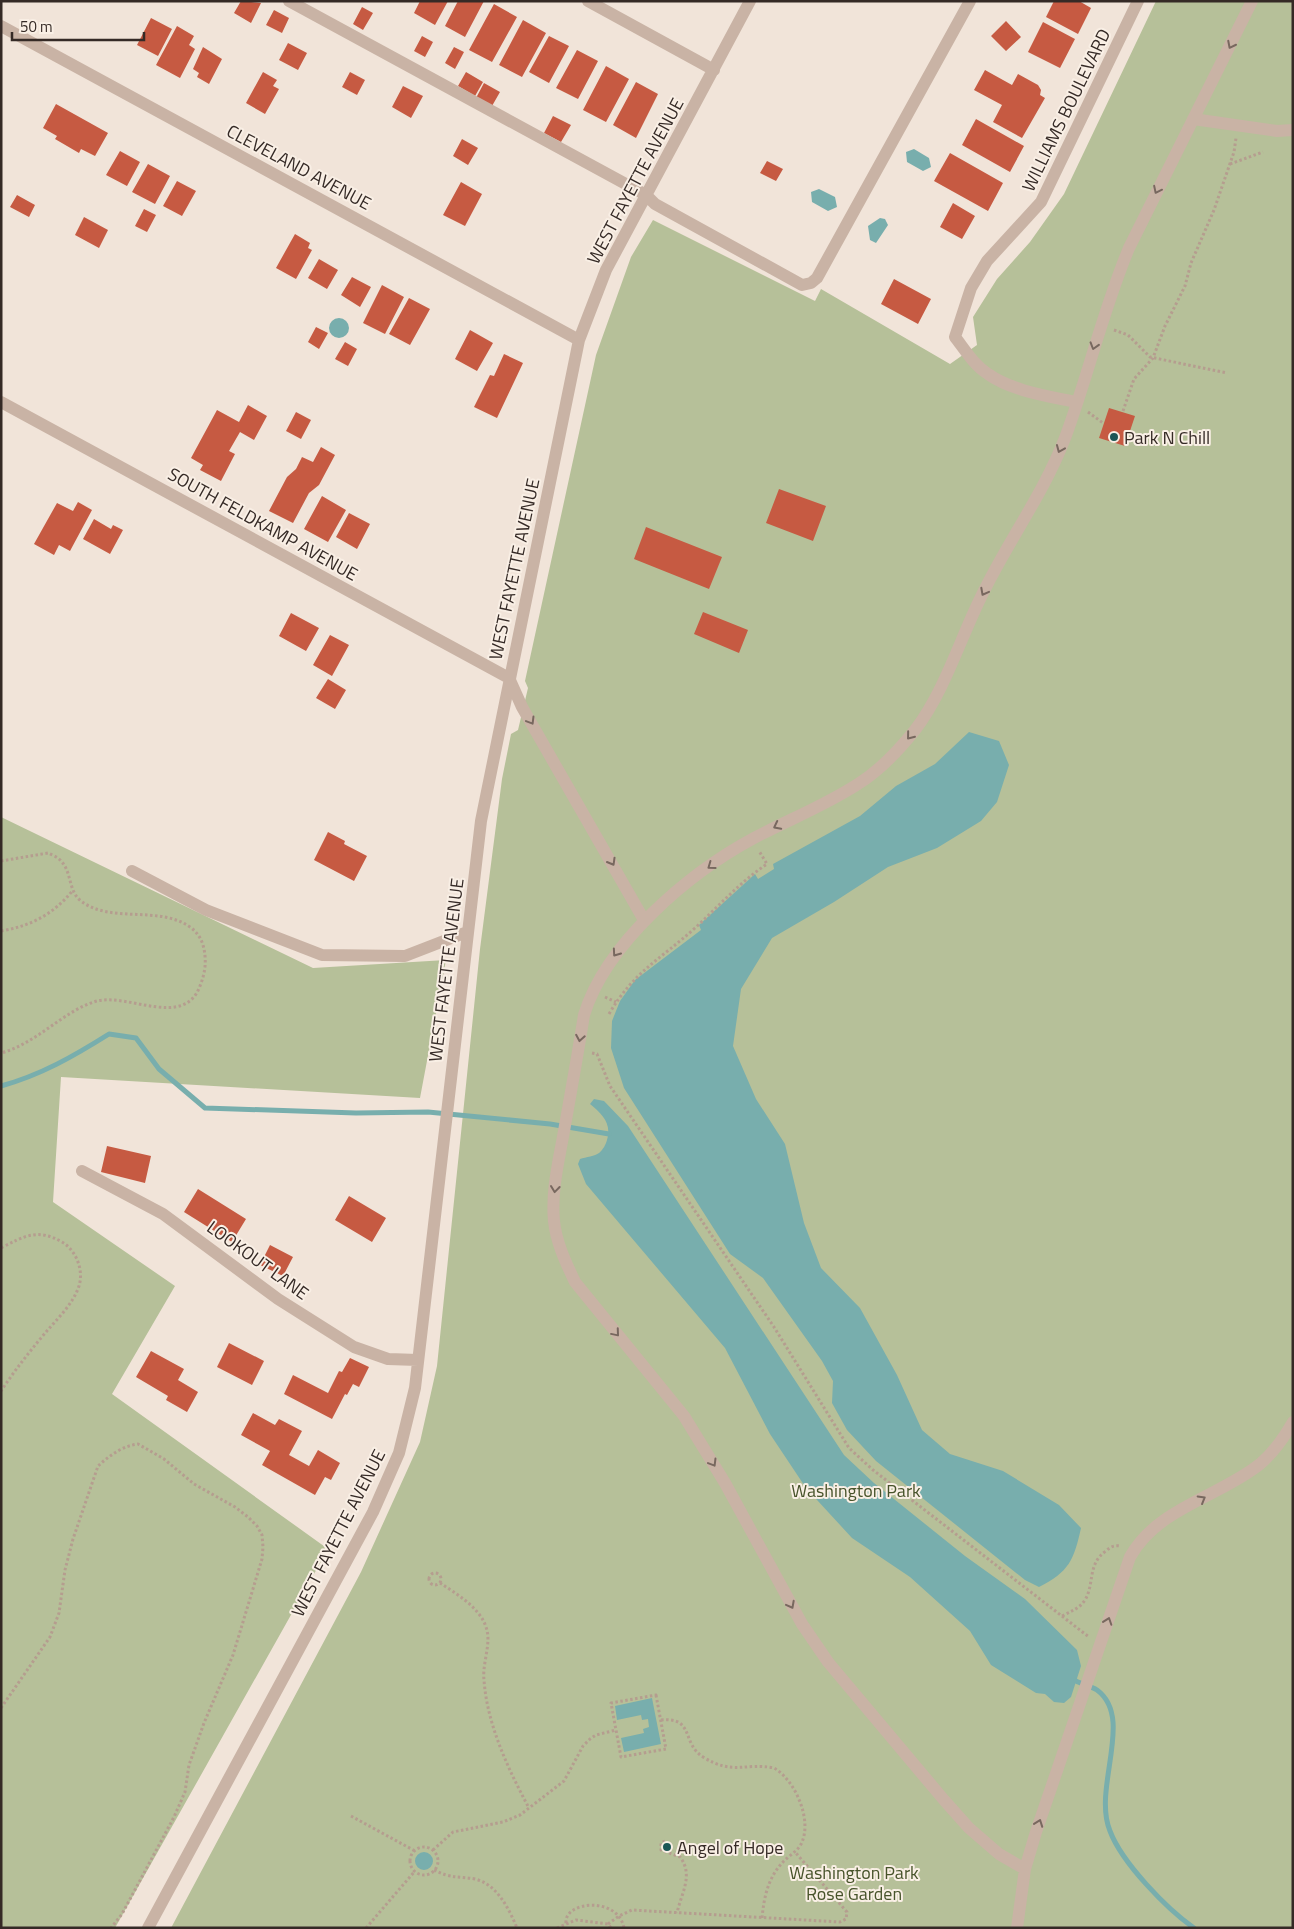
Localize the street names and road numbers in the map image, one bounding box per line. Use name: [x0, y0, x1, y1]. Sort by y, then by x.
street label: WILLIAMS BOULEVARD: [1015, 24, 1117, 196]
street label: WEST FAYETTE AVENUE: [580, 93, 690, 269]
street label: CLEVELAND AVENUE: [222, 117, 376, 217]
street label: SOUTH FELDKAMP AVENUE: [163, 460, 363, 588]
street label: WEST FAYETTE AVENUE: [482, 476, 546, 662]
street label: WEST FAYETTE AVENUE: [421, 877, 471, 1063]
street label: LOOKOUT LANE: [201, 1214, 315, 1306]
street label: WEST FAYETTE AVENUE: [284, 1445, 392, 1621]

